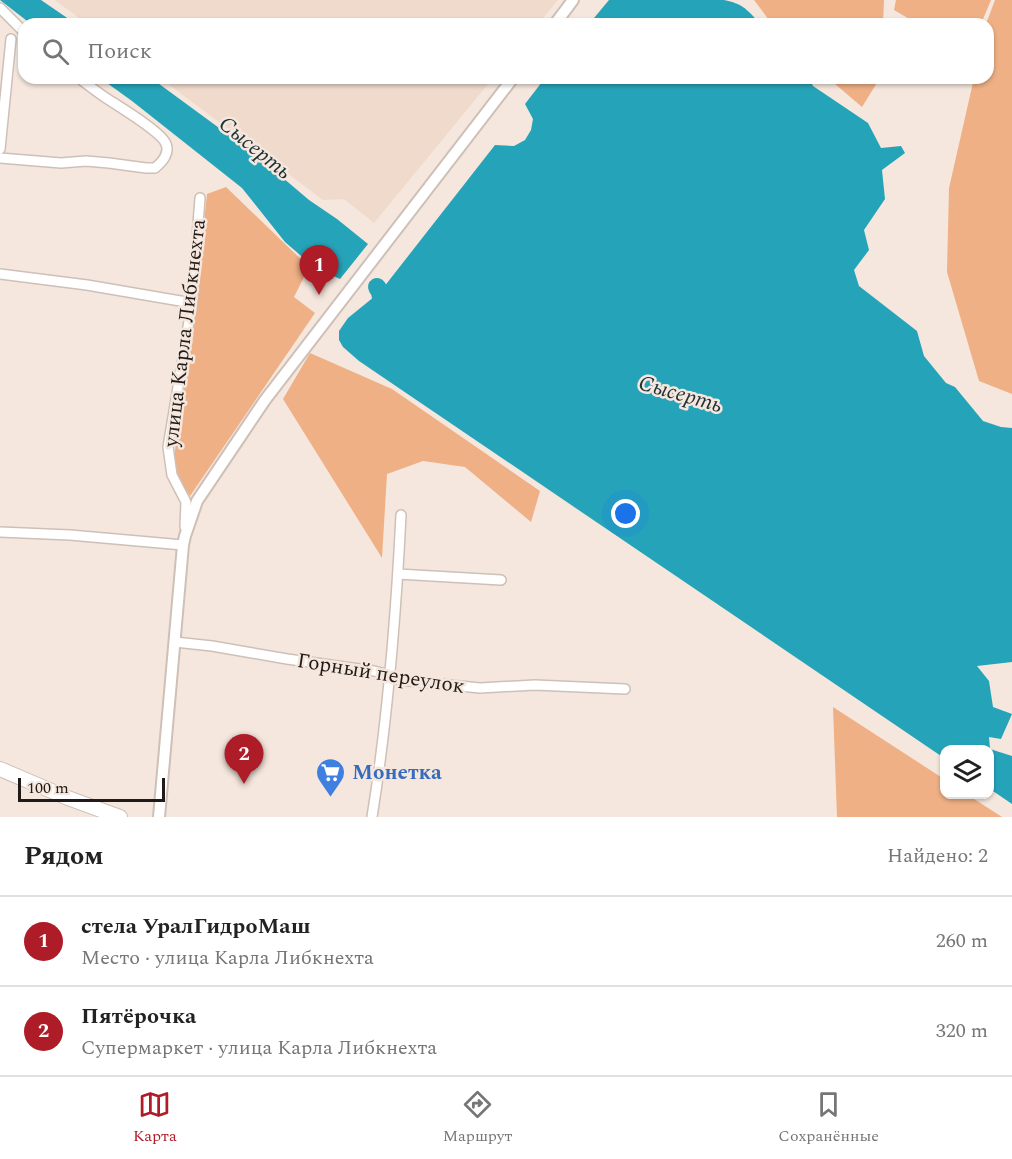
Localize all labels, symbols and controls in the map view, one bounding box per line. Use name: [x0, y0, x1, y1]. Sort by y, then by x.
search box: [18, 18, 994, 84]
icon: search: [39, 35, 72, 68]
text: Поиск: [87, 35, 152, 68]
water label: Сысерть: [211, 108, 299, 188]
street label: улица Карла Либкнехта: [155, 216, 215, 450]
pin: 1: [300, 246, 338, 295]
water label: Сысерть: [635, 367, 727, 422]
your location: [611, 499, 640, 528]
street label: Горный переулок: [295, 645, 467, 703]
pin: 2: [224, 734, 264, 784]
map controls: [940, 745, 994, 799]
button: layers: [940, 745, 994, 799]
supermarket icon: Монетка: [315, 756, 347, 798]
place label: Монетка: [352, 757, 442, 789]
scale bar: [18, 775, 165, 802]
text: 100 m: [27, 776, 69, 800]
text: Рядом: [24, 836, 104, 876]
text: Найдено: 2: [887, 841, 988, 871]
text: стела УралГидроМаш: [81, 910, 310, 943]
text: 1: [38, 926, 49, 956]
text: 260 m: [936, 926, 988, 956]
text: Место · улица Карла Либкнехта: [81, 943, 374, 973]
text: Пятёрочка: [81, 1000, 196, 1033]
text: 2: [38, 1016, 49, 1046]
text: 320 m: [936, 1016, 988, 1046]
text: Супермаркет · улица Карла Либкнехта: [81, 1033, 437, 1063]
tab: Карта: [133, 1088, 177, 1148]
tab: Маршрут: [443, 1088, 512, 1148]
tab: Сохранённые: [778, 1088, 879, 1148]

